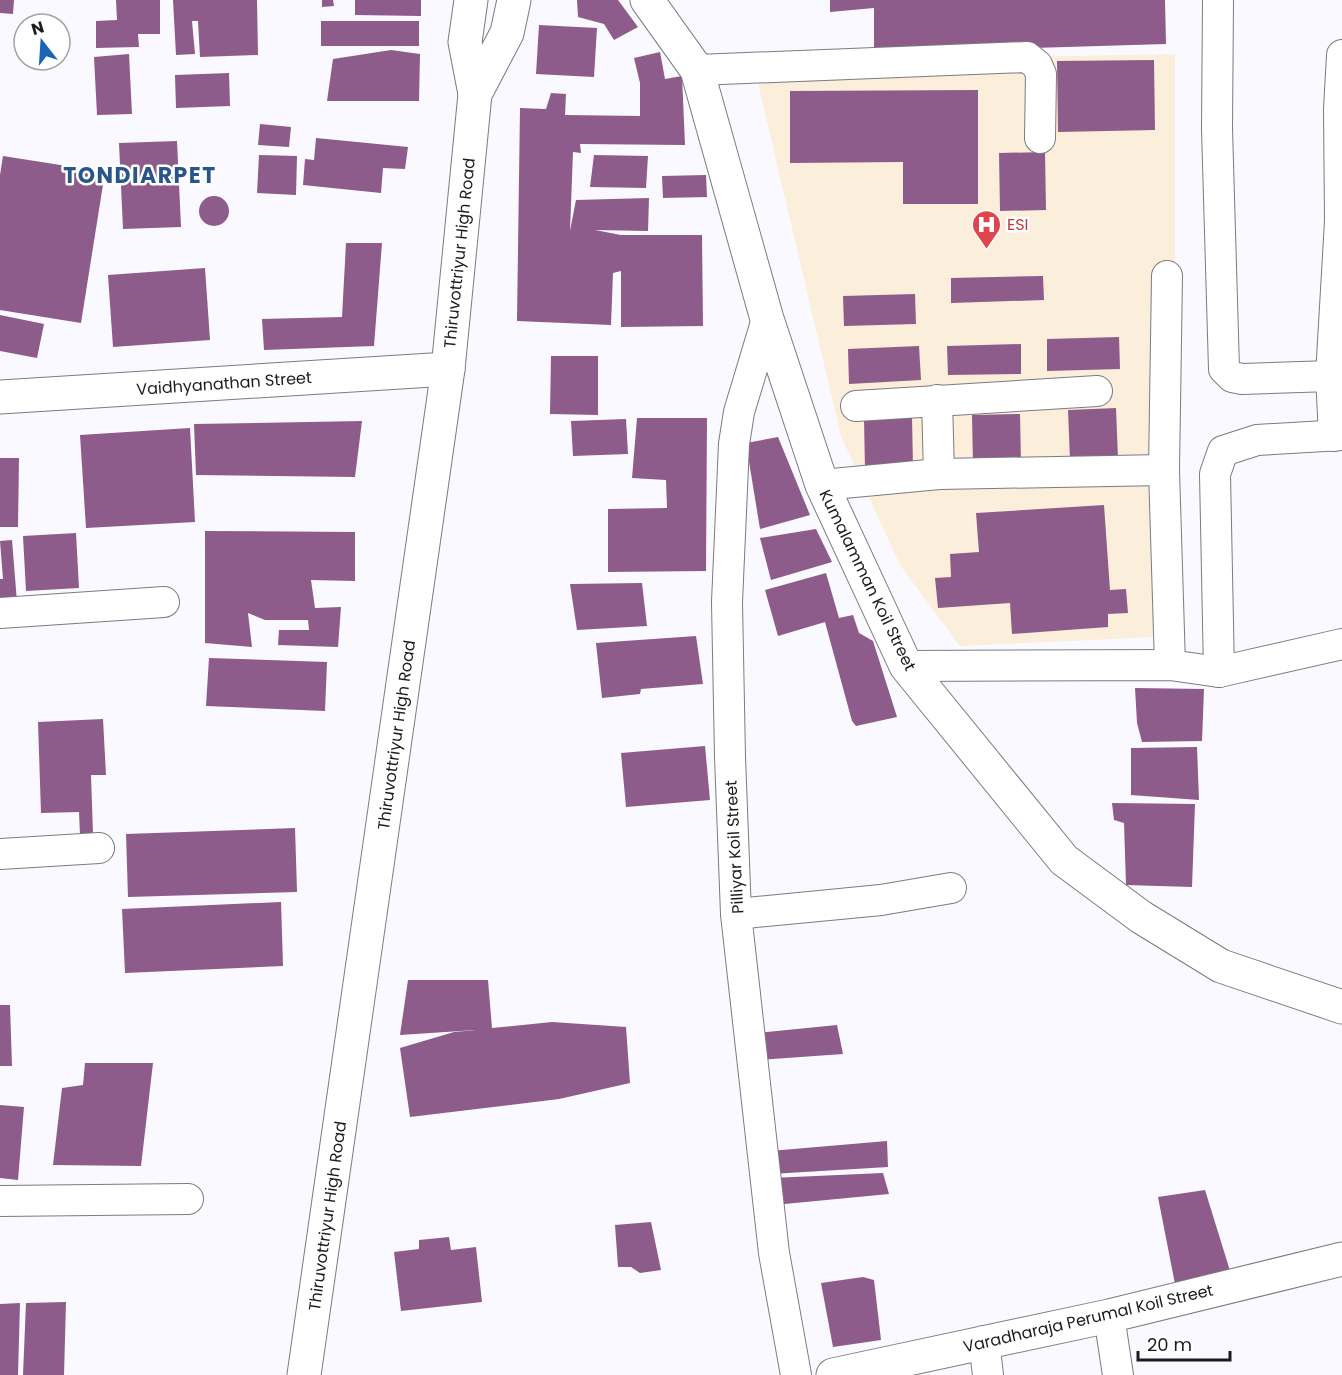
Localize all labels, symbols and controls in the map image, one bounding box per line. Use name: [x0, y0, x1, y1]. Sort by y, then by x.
north arrow: [12, 12, 72, 72]
text: N: [29, 15, 47, 41]
street label: Thiruvottriyur High Road: [438, 157, 481, 349]
district label: TONDIARPET: [63, 160, 217, 191]
hospital icon: ESI: [970, 208, 1002, 250]
place label: ESI: [1007, 213, 1029, 236]
street label: Vaidhyanathan Street: [136, 366, 313, 401]
street label: Kumalamman Koil Street: [814, 486, 922, 675]
street label: Thiruvottriyur High Road: [372, 639, 421, 831]
street label: Pilliyar Koil Street: [720, 779, 749, 914]
street label: Thiruvottriyur High Road: [303, 1120, 352, 1312]
street label: Varadharaja Perumal Koil Street: [961, 1278, 1216, 1358]
scale bar: [1138, 1324, 1230, 1362]
text: 20 m: [1147, 1332, 1192, 1357]

